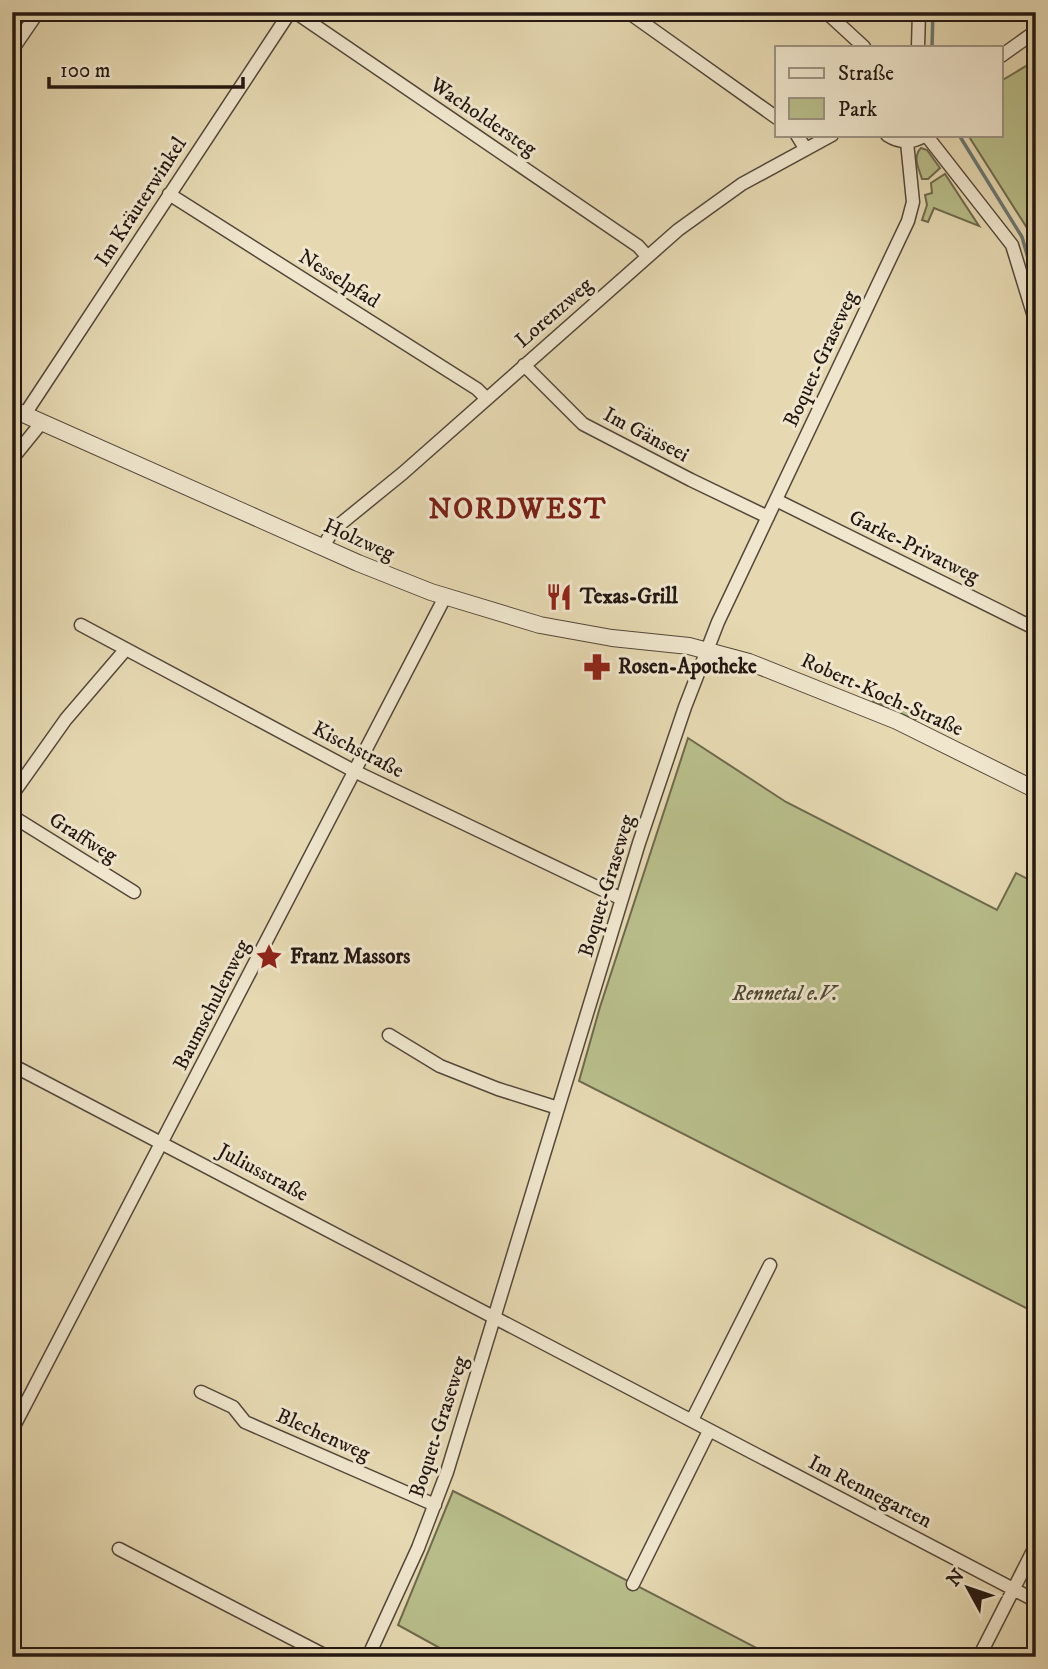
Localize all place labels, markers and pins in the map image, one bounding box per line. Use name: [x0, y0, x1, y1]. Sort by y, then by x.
restaurant icon: Texas-Grill: [544, 582, 574, 612]
place label: Texas-Grill: [579, 584, 678, 610]
pharmacy icon: Rosen-Apotheke: [582, 652, 612, 682]
place label: Rosen-Apotheke: [618, 654, 757, 680]
place icon: Franz Massors: [254, 942, 284, 972]
place label: Franz Massors: [290, 944, 410, 970]

